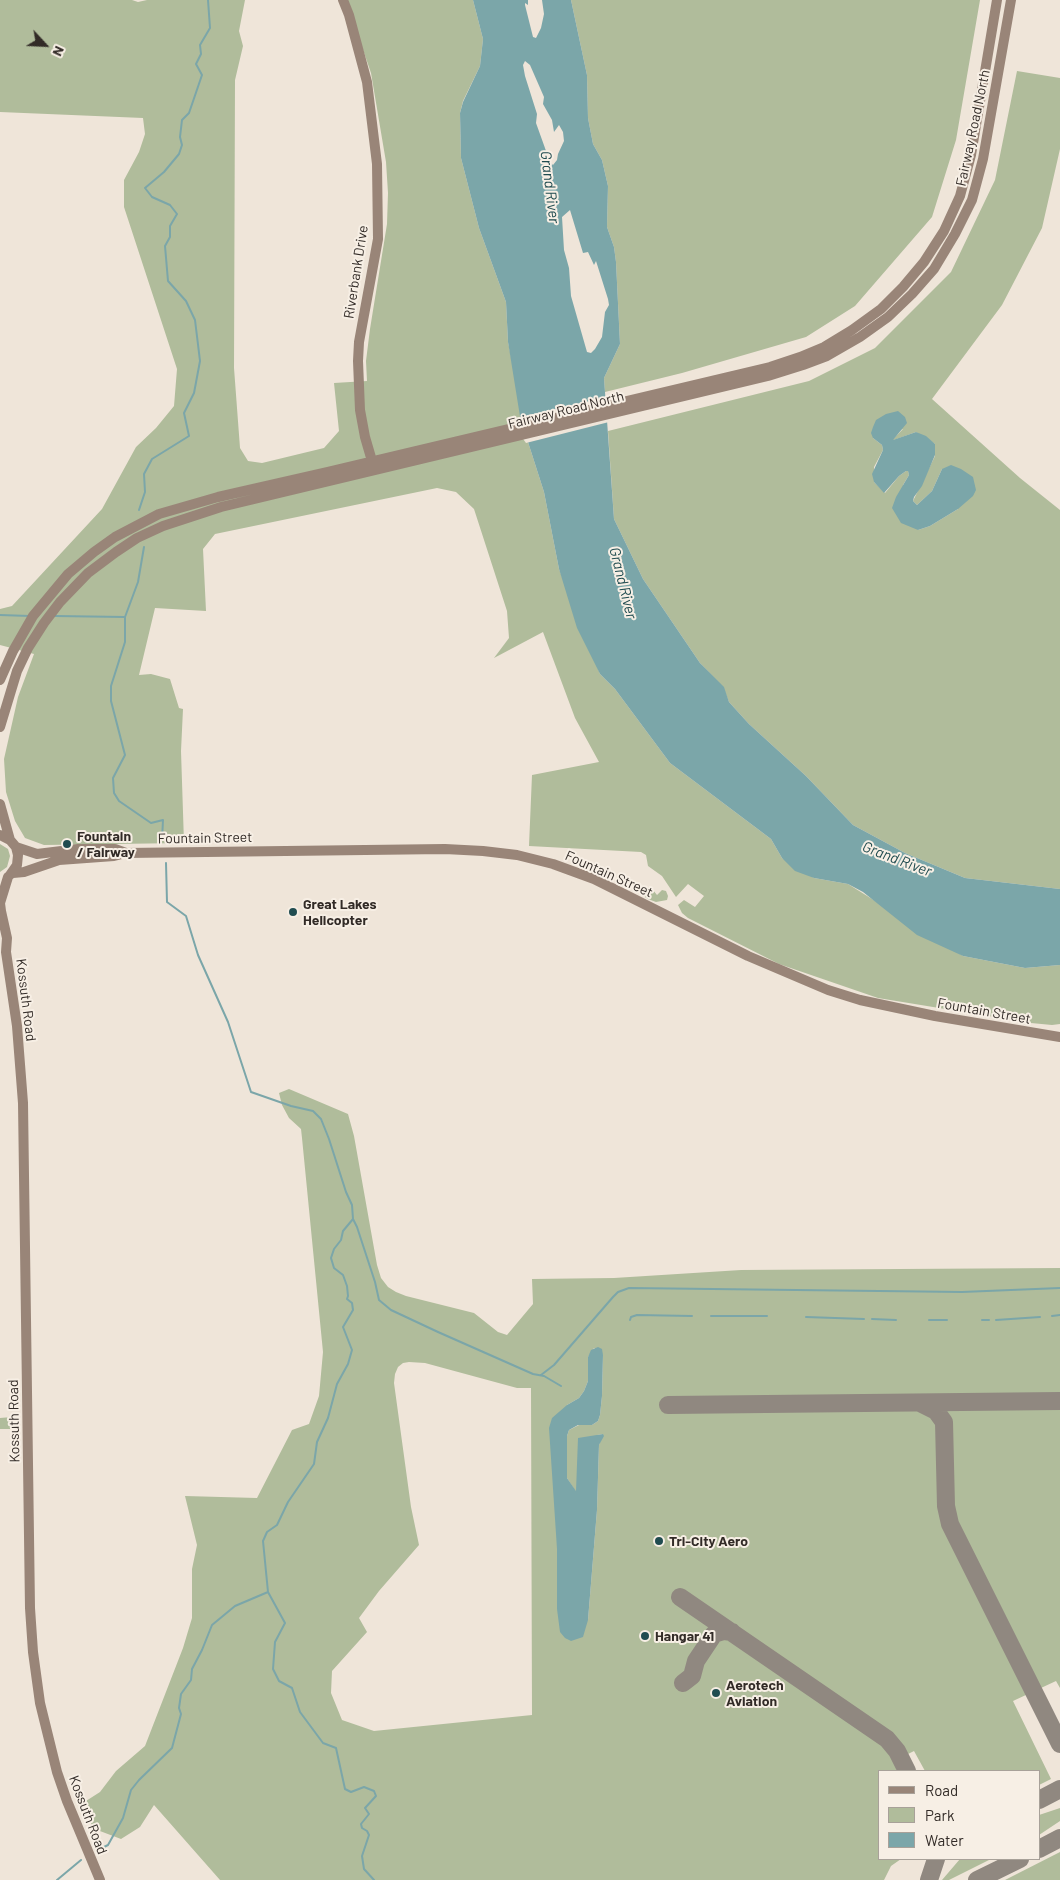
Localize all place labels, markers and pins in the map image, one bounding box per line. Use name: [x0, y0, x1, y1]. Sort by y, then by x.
place label: Fountain / Fairway: [77, 828, 135, 860]
marker: Fountain / Fairway: [61, 838, 73, 850]
place label: Great Lakes Helicopter: [303, 896, 376, 929]
marker: Great Lakes Helicopter: [287, 906, 299, 918]
place label: Tri-City Aero: [669, 1533, 748, 1549]
marker: Tri-City Aero: [653, 1535, 665, 1547]
place label: Hangar 41: [655, 1628, 714, 1644]
marker: Hangar 41: [639, 1630, 651, 1642]
place label: Aerotech Aviation: [726, 1677, 784, 1710]
marker: Aerotech Aviation: [710, 1687, 722, 1699]

